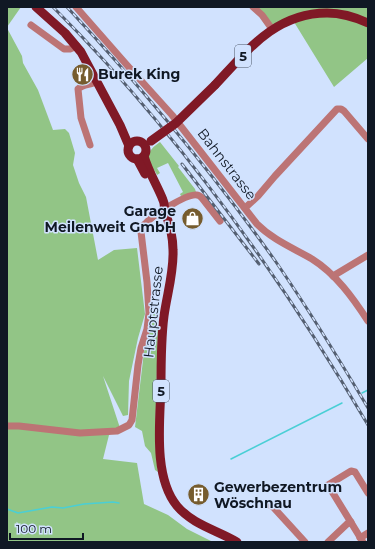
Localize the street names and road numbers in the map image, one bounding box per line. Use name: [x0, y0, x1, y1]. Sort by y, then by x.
road number: 5: [235, 45, 251, 67]
street label: Bahnstrasse: [194, 125, 260, 203]
street label: Hauptstrasse: [139, 265, 167, 359]
road number: 5: [153, 380, 169, 402]

